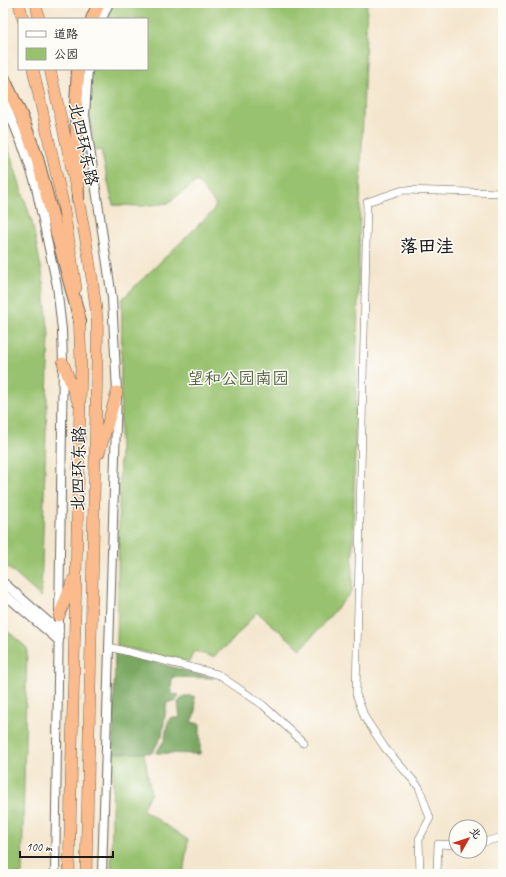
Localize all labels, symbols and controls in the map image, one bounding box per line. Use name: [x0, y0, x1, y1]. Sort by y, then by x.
legend: [18, 18, 148, 70]
text: 道路: [54, 26, 78, 42]
text: 公园: [54, 46, 78, 62]
street label: 北四环东路: [64, 100, 103, 188]
district label: 落田洼: [400, 235, 454, 257]
park label: 望和公园南园: [187, 368, 289, 389]
street label: 北四环东路: [67, 426, 90, 512]
north arrow: [448, 819, 488, 859]
text: 北: [467, 824, 485, 841]
scale bar: [20, 833, 113, 859]
text: 100 m: [26, 839, 53, 855]

